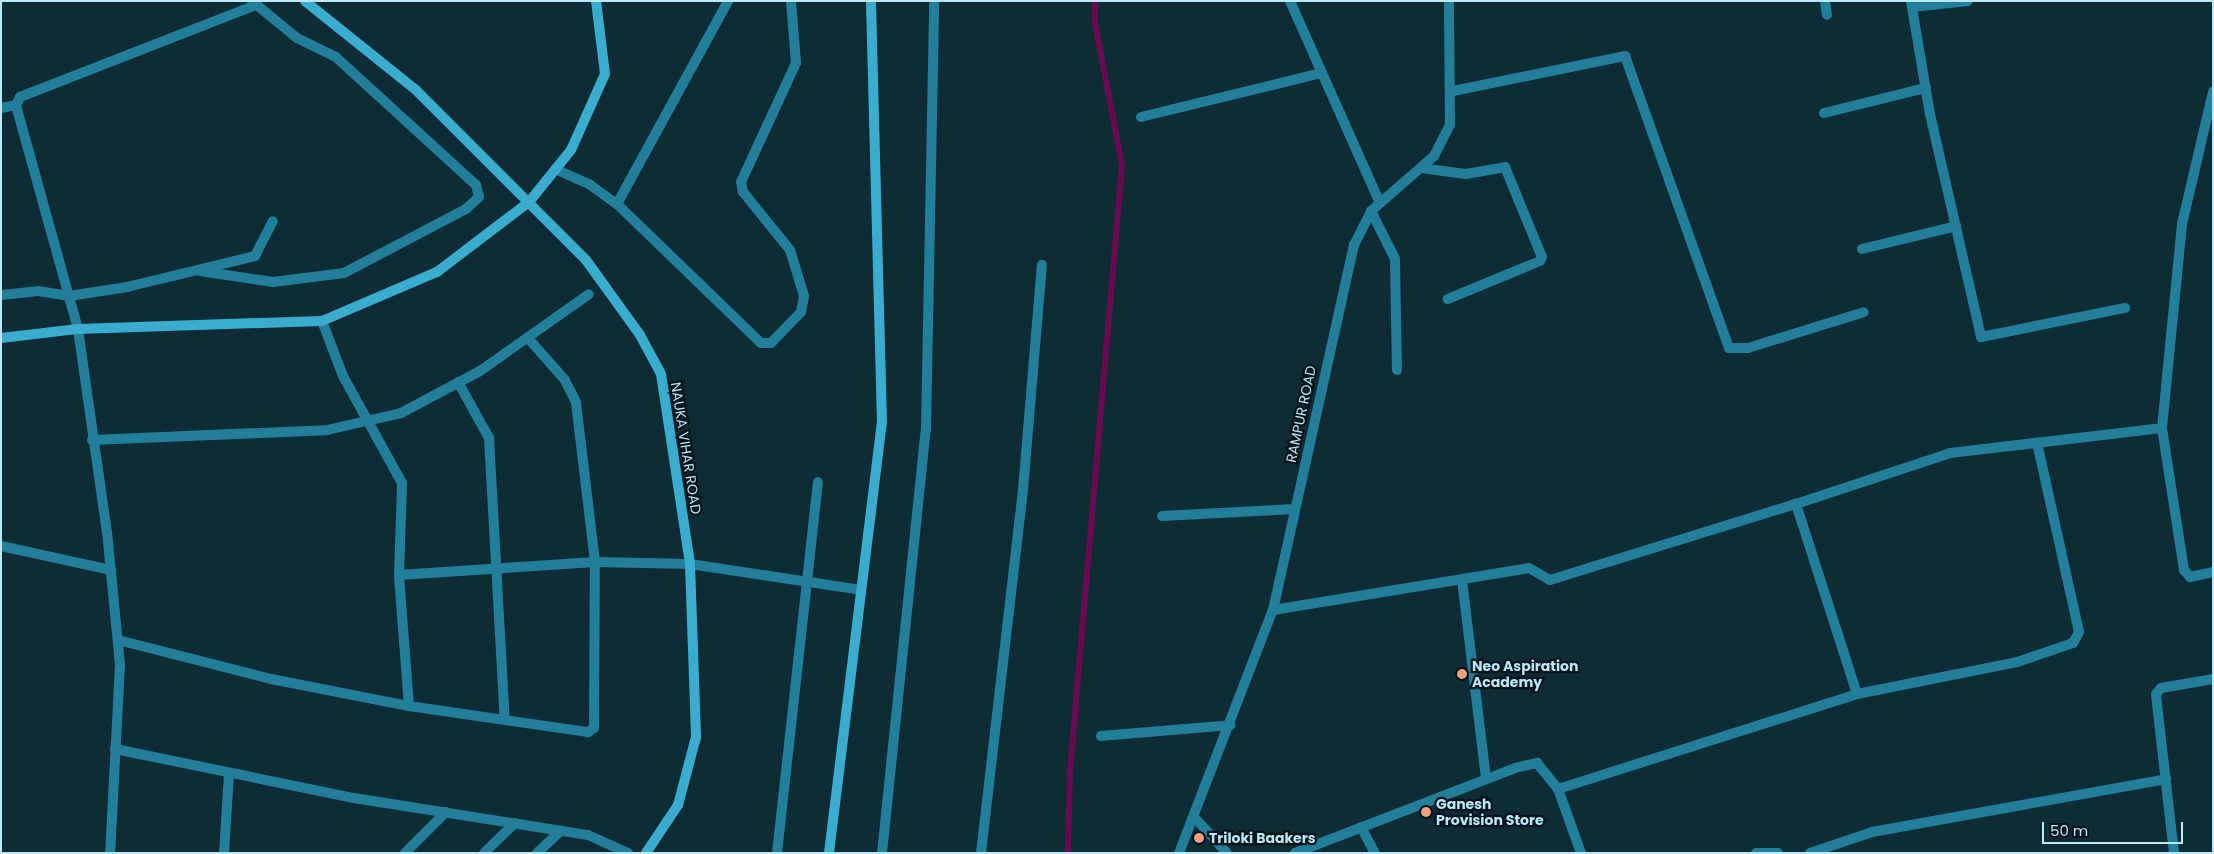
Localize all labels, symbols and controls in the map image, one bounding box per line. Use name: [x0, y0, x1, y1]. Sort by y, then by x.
street label: RAMPUR ROAD: [1283, 364, 1319, 464]
street label: NAUKA VIHAR ROAD: [667, 381, 705, 515]
place label: Neo Aspiration Academy: [1472, 658, 1578, 690]
marker: Neo Aspiration Academy: [1456, 668, 1468, 680]
place label: Ganesh Provision Store: [1436, 796, 1544, 829]
marker: Ganesh Provision Store: [1420, 806, 1432, 818]
scale bar: [2044, 812, 2185, 844]
text: 50 m: [2050, 820, 2088, 841]
place label: Triloki Baakers: [1209, 830, 1316, 846]
marker: Triloki Baakers: [1193, 832, 1205, 844]

